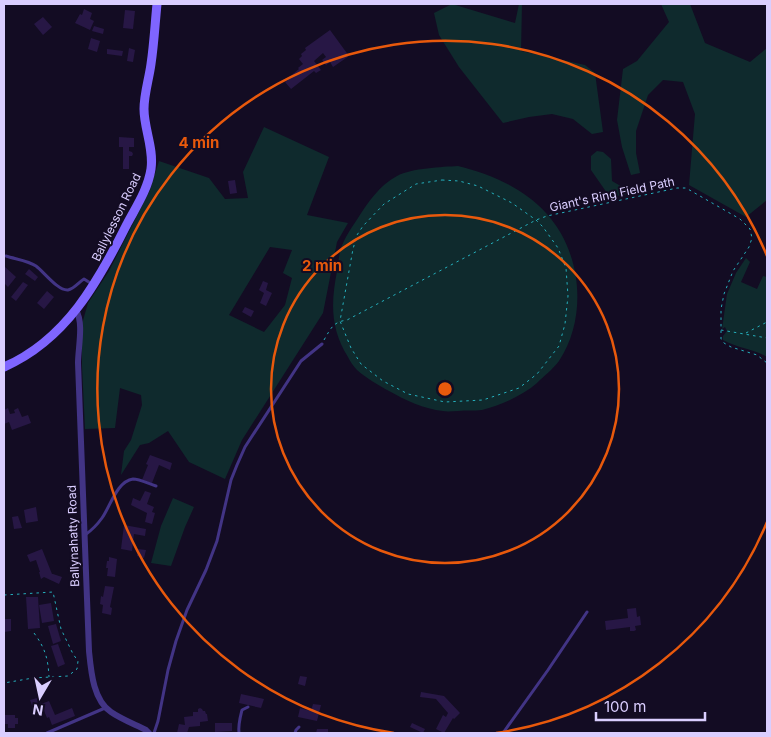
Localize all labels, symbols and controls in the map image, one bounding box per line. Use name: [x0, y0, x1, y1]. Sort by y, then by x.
text: 4 min: [179, 133, 219, 152]
street label: Ballylesson Road: [88, 170, 144, 264]
street label: Giant's Ring Field Path: [548, 173, 676, 215]
text: 2 min: [302, 256, 342, 275]
centre of rings: [436, 380, 454, 398]
street label: Ballynahatty Road: [64, 485, 82, 587]
north arrow: [15, 672, 65, 722]
scale bar: [596, 690, 705, 722]
text: 100 m: [604, 697, 646, 716]
text: N: [31, 701, 44, 720]

